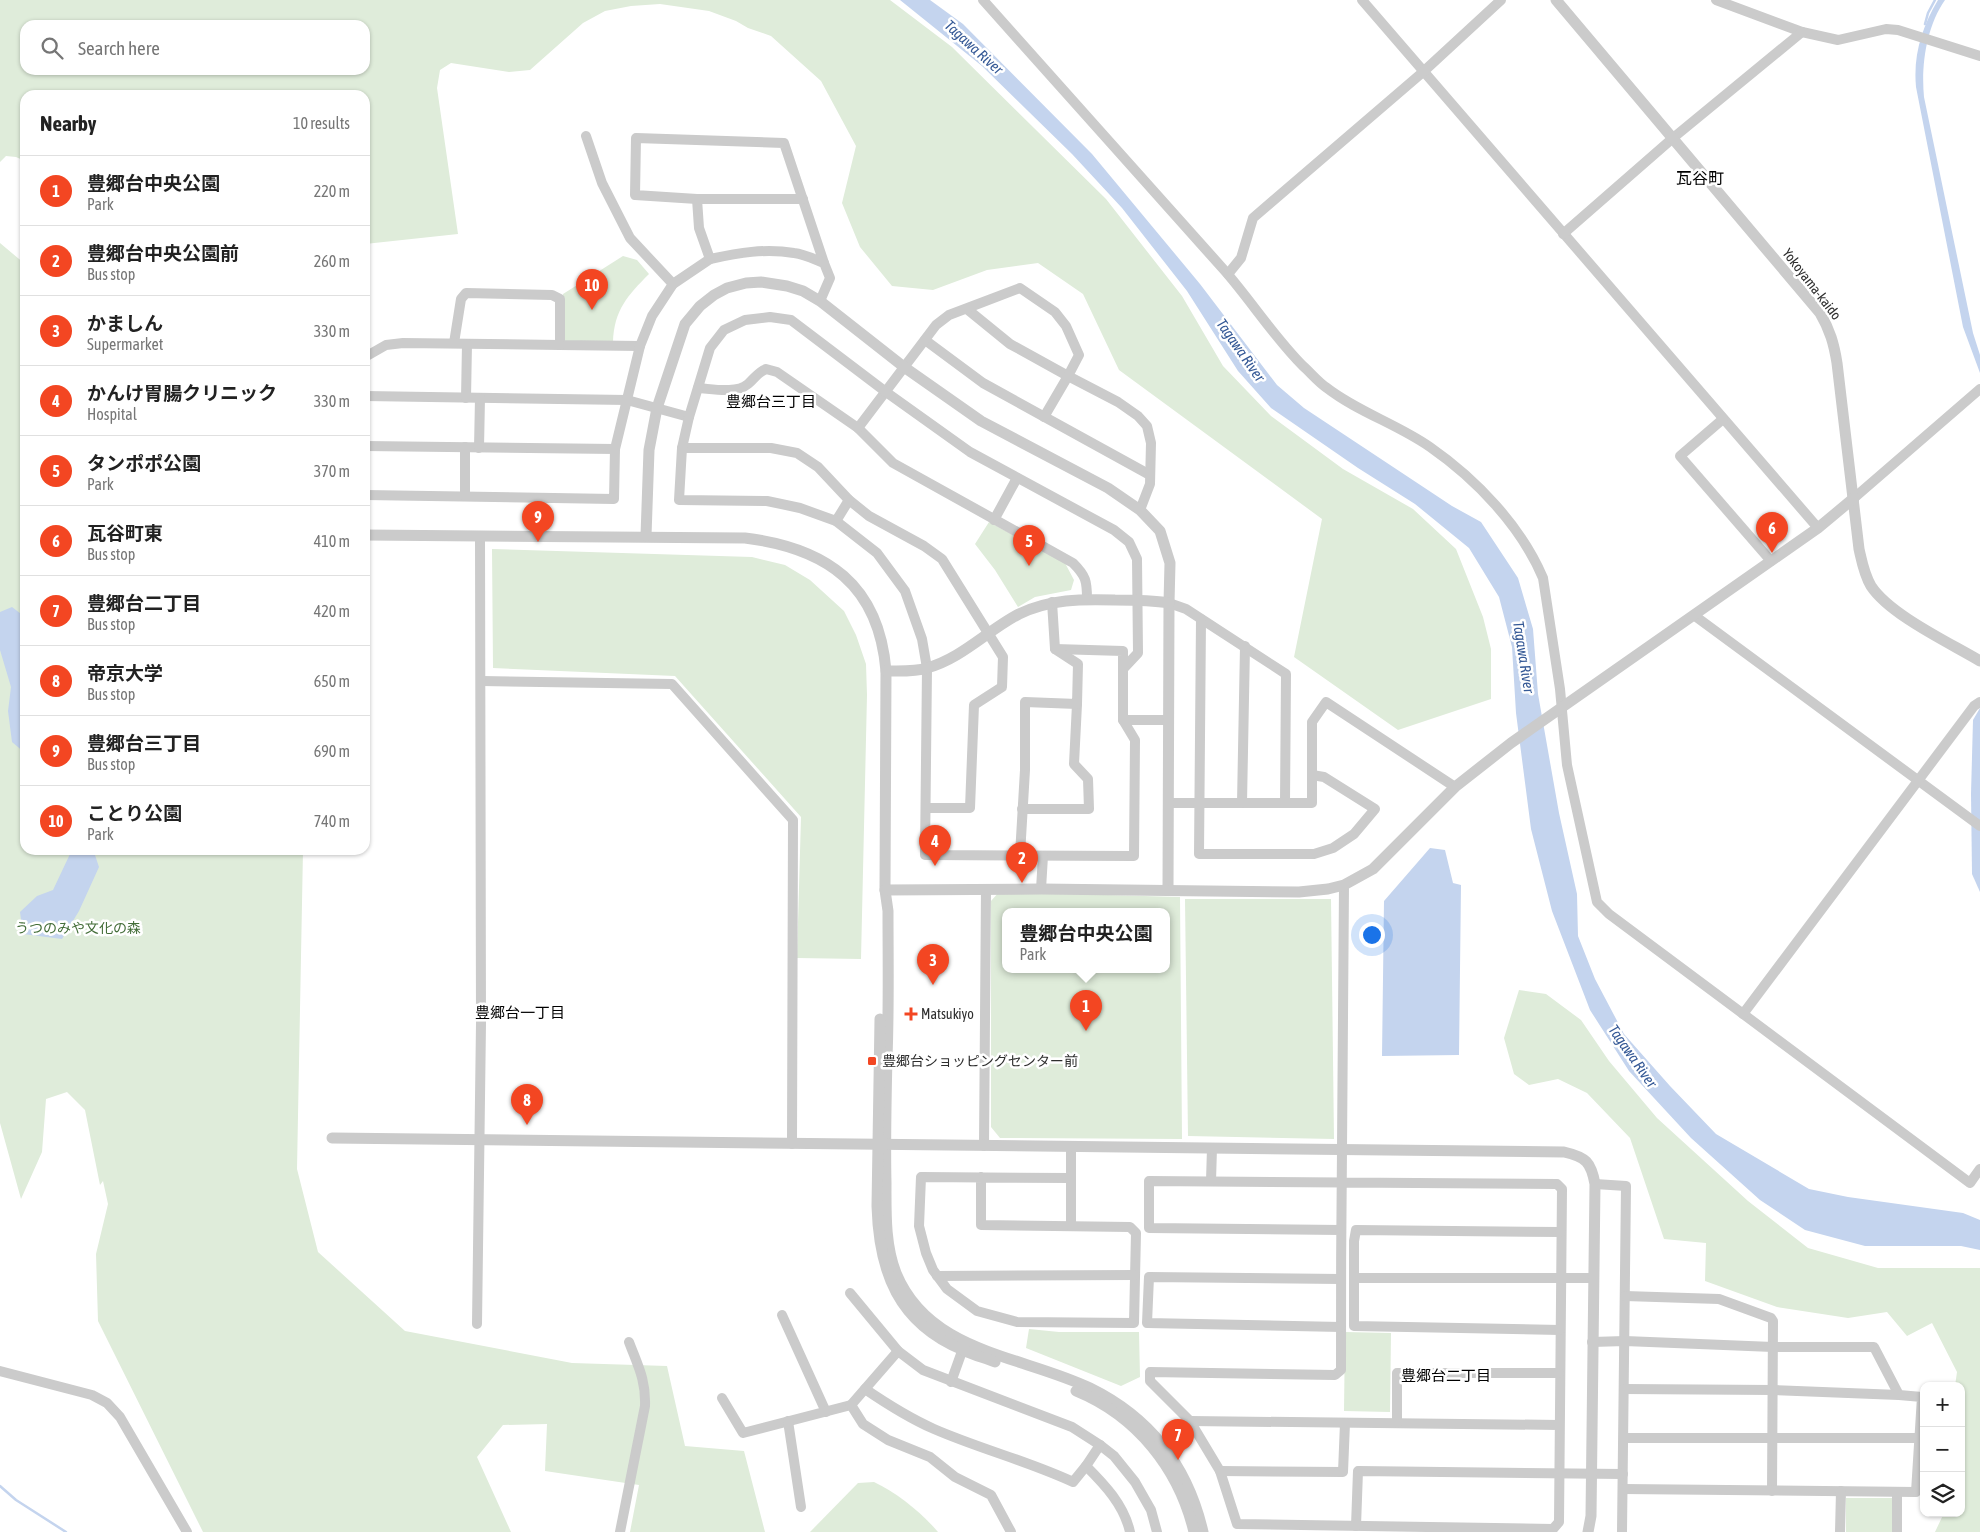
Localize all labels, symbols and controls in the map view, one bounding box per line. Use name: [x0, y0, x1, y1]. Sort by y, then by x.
water label: Tagawa River: [941, 16, 1007, 78]
search box: [20, 20, 370, 75]
icon: search: [38, 34, 66, 62]
text: Search here: [78, 37, 160, 59]
text: Nearby: [40, 111, 96, 135]
text: 10 results: [293, 114, 350, 132]
district label: 瓦谷町: [1676, 169, 1724, 187]
text: 豊郷台中央公園: [87, 172, 220, 194]
text: 1: [52, 182, 60, 200]
text: 220 m: [314, 182, 350, 200]
text: Park: [87, 195, 114, 213]
text: 豊郷台中央公園前: [87, 242, 239, 264]
street label: Yokoyama-kaido: [1779, 245, 1845, 323]
text: 2: [52, 252, 60, 270]
text: 260 m: [314, 252, 350, 270]
text: Bus stop: [87, 265, 135, 283]
pin: 10: [576, 269, 608, 310]
text: かましん: [87, 312, 163, 334]
water label: Tagawa River: [1213, 315, 1269, 385]
text: 3: [52, 322, 60, 340]
text: 330 m: [314, 322, 350, 340]
text: Supermarket: [87, 335, 163, 353]
text: かんけ胃腸クリニック: [87, 382, 277, 404]
text: 4: [52, 392, 60, 410]
text: 330 m: [314, 392, 350, 410]
district label: 豊郷台三丁目: [726, 393, 816, 410]
text: Hospital: [87, 405, 137, 423]
text: タンポポ公園: [87, 452, 201, 474]
text: 5: [52, 462, 60, 480]
text: 370 m: [314, 462, 350, 480]
text: Park: [87, 475, 114, 493]
pin: 9: [522, 501, 554, 542]
pin: 6: [1756, 512, 1788, 553]
text: 瓦谷町東: [87, 522, 163, 544]
pin: 5: [1013, 525, 1045, 566]
text: 6: [52, 532, 60, 550]
text: 410 m: [314, 532, 350, 550]
text: Bus stop: [87, 545, 135, 563]
text: 豊郷台二丁目: [87, 592, 201, 614]
text: 7: [52, 602, 60, 620]
text: 420 m: [314, 602, 350, 620]
text: Bus stop: [87, 615, 135, 633]
water label: Tagawa River: [1510, 620, 1538, 695]
text: 帝京大学: [87, 662, 163, 684]
text: 8: [52, 672, 60, 690]
text: 650 m: [314, 672, 350, 690]
text: Bus stop: [87, 685, 135, 703]
text: 豊郷台三丁目: [87, 732, 201, 754]
text: 9: [52, 742, 60, 760]
text: 690 m: [314, 742, 350, 760]
text: Bus stop: [87, 755, 135, 773]
text: ことり公園: [87, 802, 182, 824]
text: 10: [48, 812, 64, 830]
text: 740 m: [314, 812, 350, 830]
text: Park: [87, 825, 114, 843]
pin: 4: [919, 825, 951, 866]
pin: 2: [1006, 842, 1038, 883]
popup: [1002, 908, 1170, 973]
park label: うつのみや文化の森: [15, 920, 141, 936]
text: 豊郷台中央公園: [1019, 922, 1153, 944]
your location: [1359, 922, 1385, 948]
pin: 3: [917, 944, 949, 985]
text: Park: [1019, 945, 1046, 963]
pin: 1: [1070, 990, 1102, 1031]
district label: 豊郷台一丁目: [475, 1004, 565, 1021]
place label: Matsukiyo: [921, 1006, 974, 1022]
marker: Matsukiyo: [905, 1008, 917, 1020]
water label: Tagawa River: [1605, 1021, 1661, 1091]
place label: 豊郷台ショッピングセンター前: [882, 1053, 1078, 1069]
marker: 豊郷台ショッピングセンター前: [866, 1055, 878, 1067]
pin: 8: [511, 1084, 543, 1125]
district label: 豊郷台二丁目: [1401, 1367, 1491, 1384]
map controls: [1920, 1382, 1965, 1517]
button: +: [1920, 1382, 1965, 1427]
pin: 7: [1162, 1419, 1194, 1460]
button: −: [1920, 1427, 1965, 1472]
button: layers: [1920, 1472, 1965, 1517]

